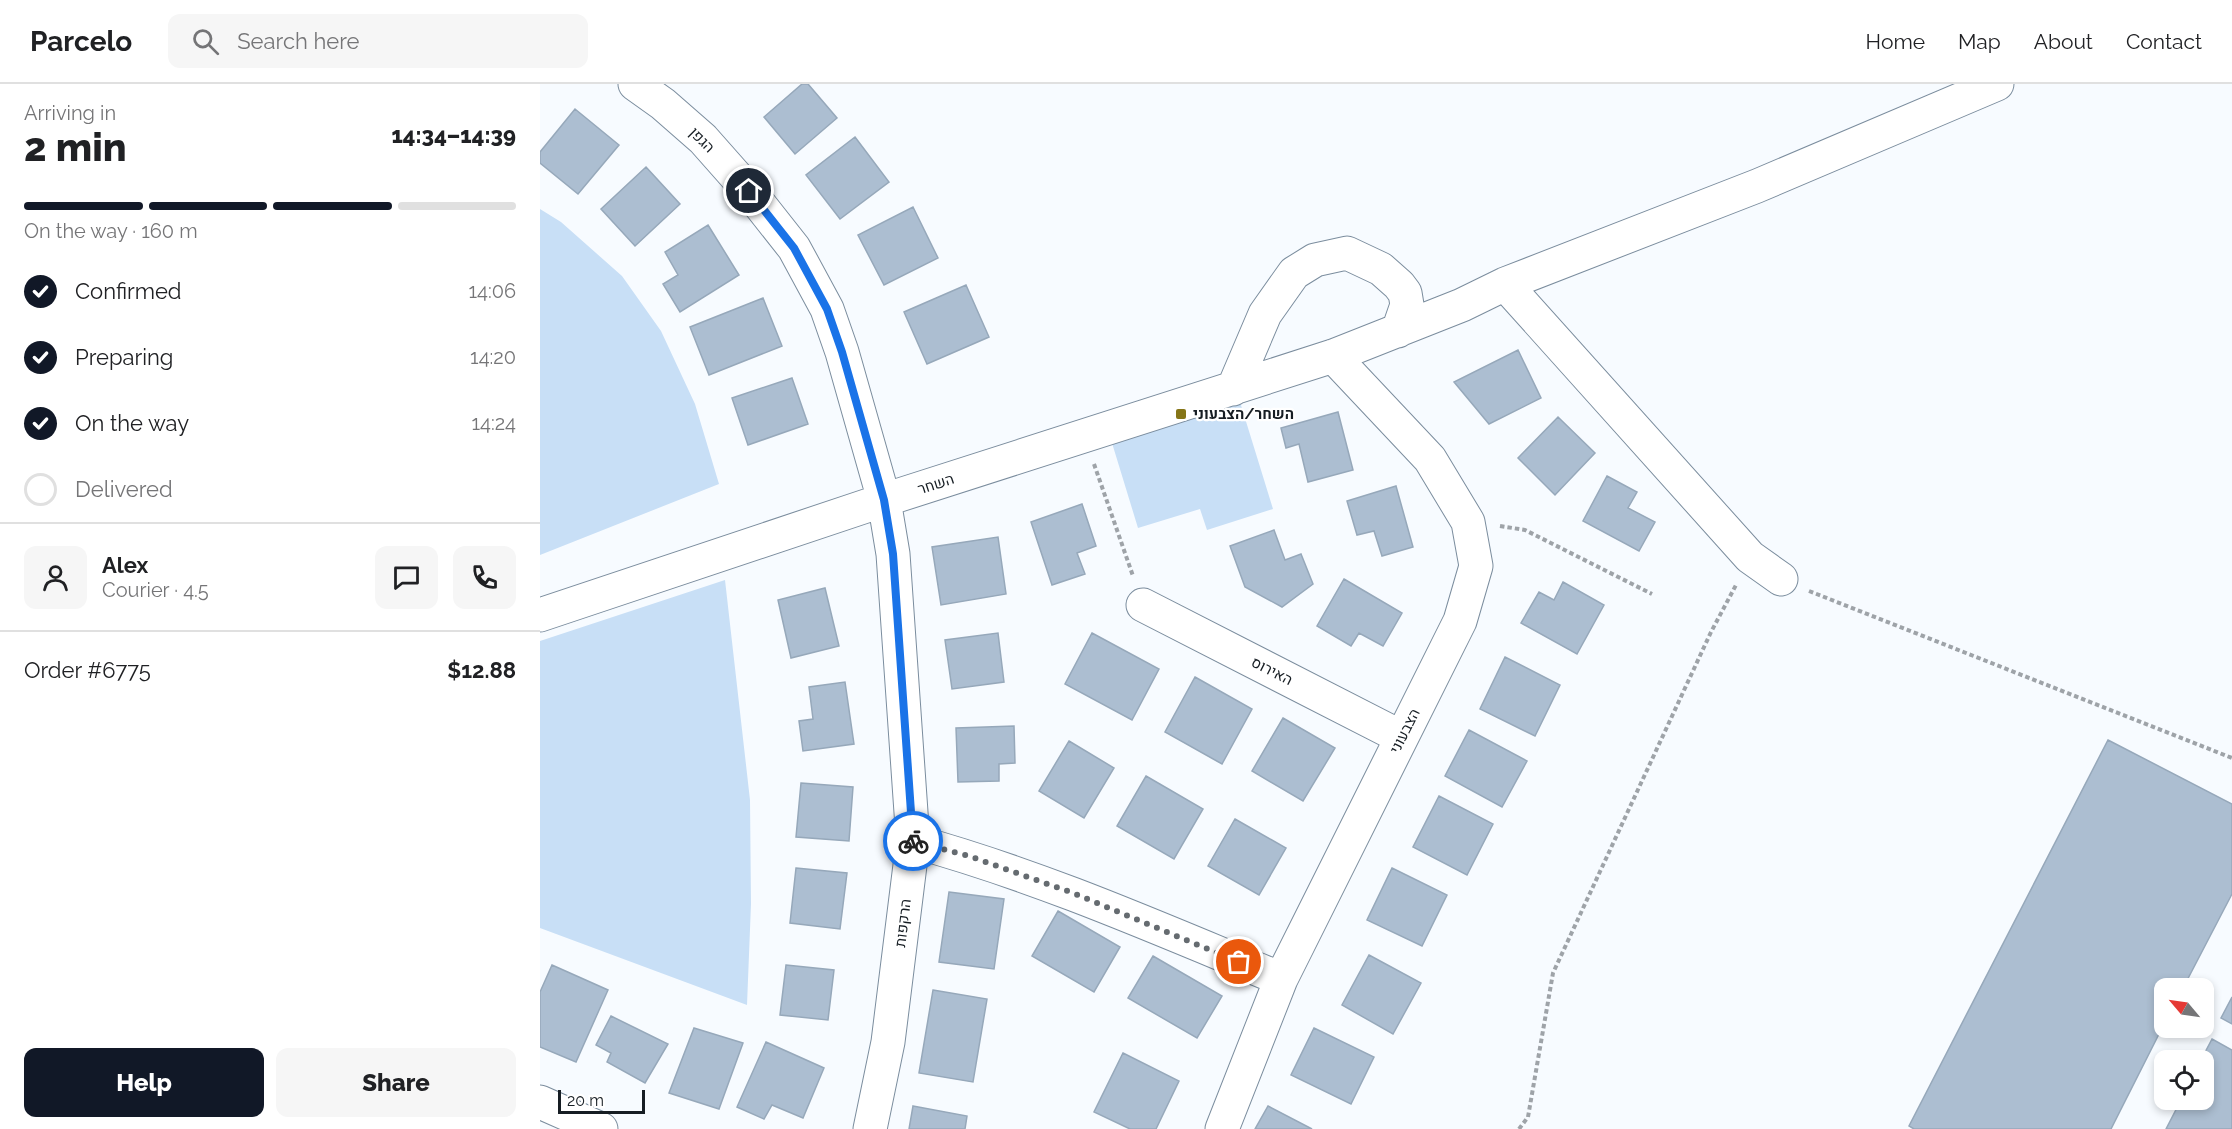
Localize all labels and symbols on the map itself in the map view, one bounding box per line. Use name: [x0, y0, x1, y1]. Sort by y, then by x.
street label: הגפן: [686, 124, 718, 156]
pin: [723, 165, 774, 216]
place label: השחר/הצבעוני: [1193, 405, 1294, 423]
marker: השחר/הצבעוני: [1174, 407, 1188, 421]
street label: השחר: [916, 470, 956, 498]
street label: האירוס: [1248, 653, 1296, 689]
street label: הצבעוני: [1386, 706, 1424, 756]
courier: [883, 811, 943, 871]
street label: הרקפות: [891, 898, 915, 948]
pin: [1213, 936, 1264, 987]
north arrow: [2154, 978, 2214, 1038]
scale bar: [558, 1087, 645, 1114]

